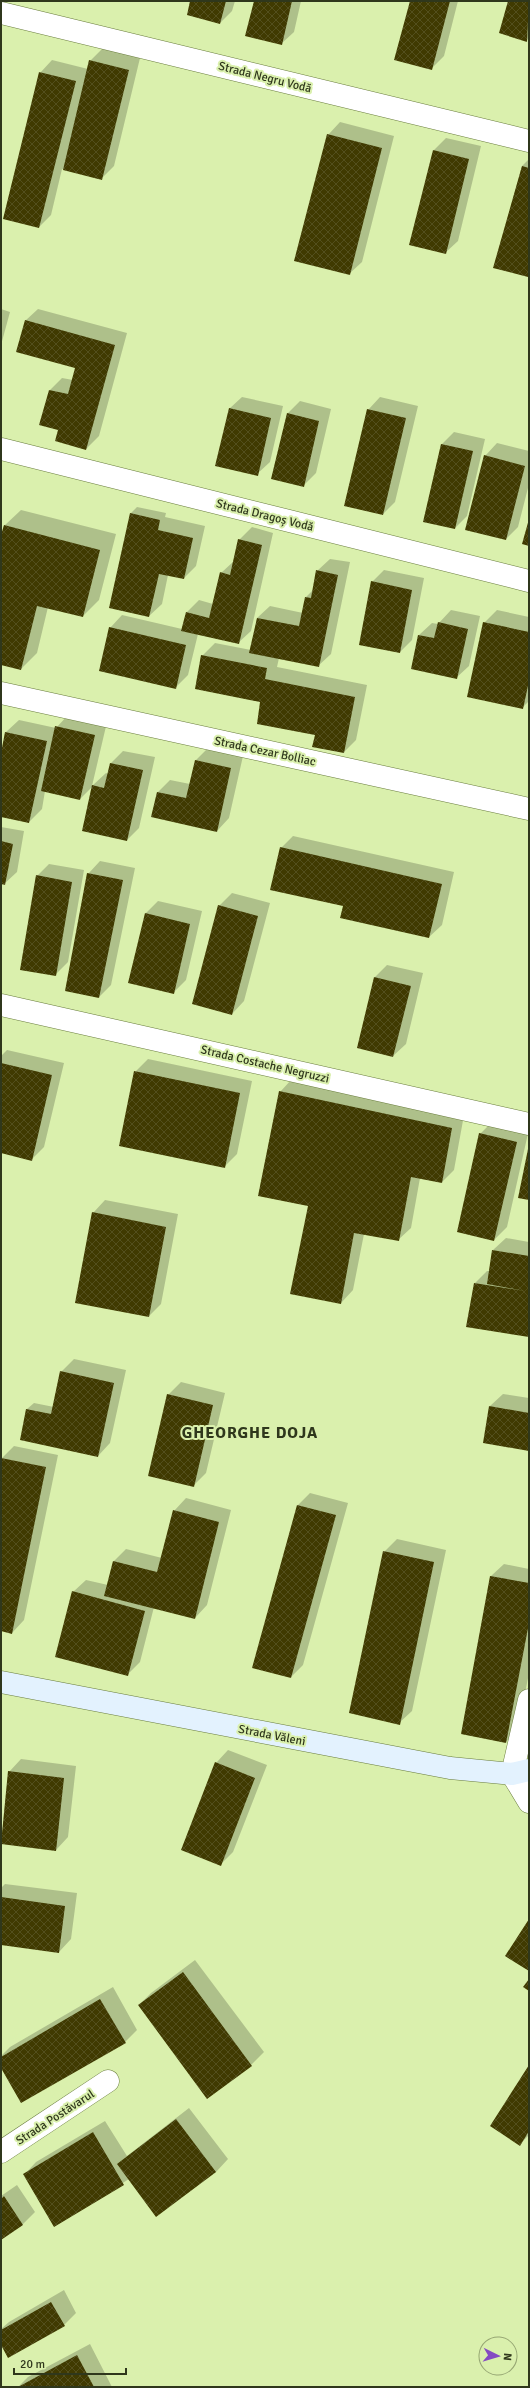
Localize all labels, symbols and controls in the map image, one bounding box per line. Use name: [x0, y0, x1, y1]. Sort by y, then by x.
street label: Strada Negru Vodă: [217, 59, 313, 96]
street label: Strada Dragoș Vodă: [215, 496, 315, 535]
street label: Strada Cezar Bolliac: [213, 733, 317, 770]
street label: Strada Costache Negruzzi: [199, 1042, 331, 1087]
district label: GHEORGHE DOJA: [182, 1423, 318, 1443]
street label: Strada Văleni: [237, 1722, 307, 1749]
street label: Strada Postăvarul: [13, 2086, 98, 2148]
north arrow: [478, 2336, 518, 2376]
scale bar: [14, 2350, 126, 2376]
text: N: [501, 2352, 514, 2361]
text: 20 m: [20, 2357, 45, 2372]

